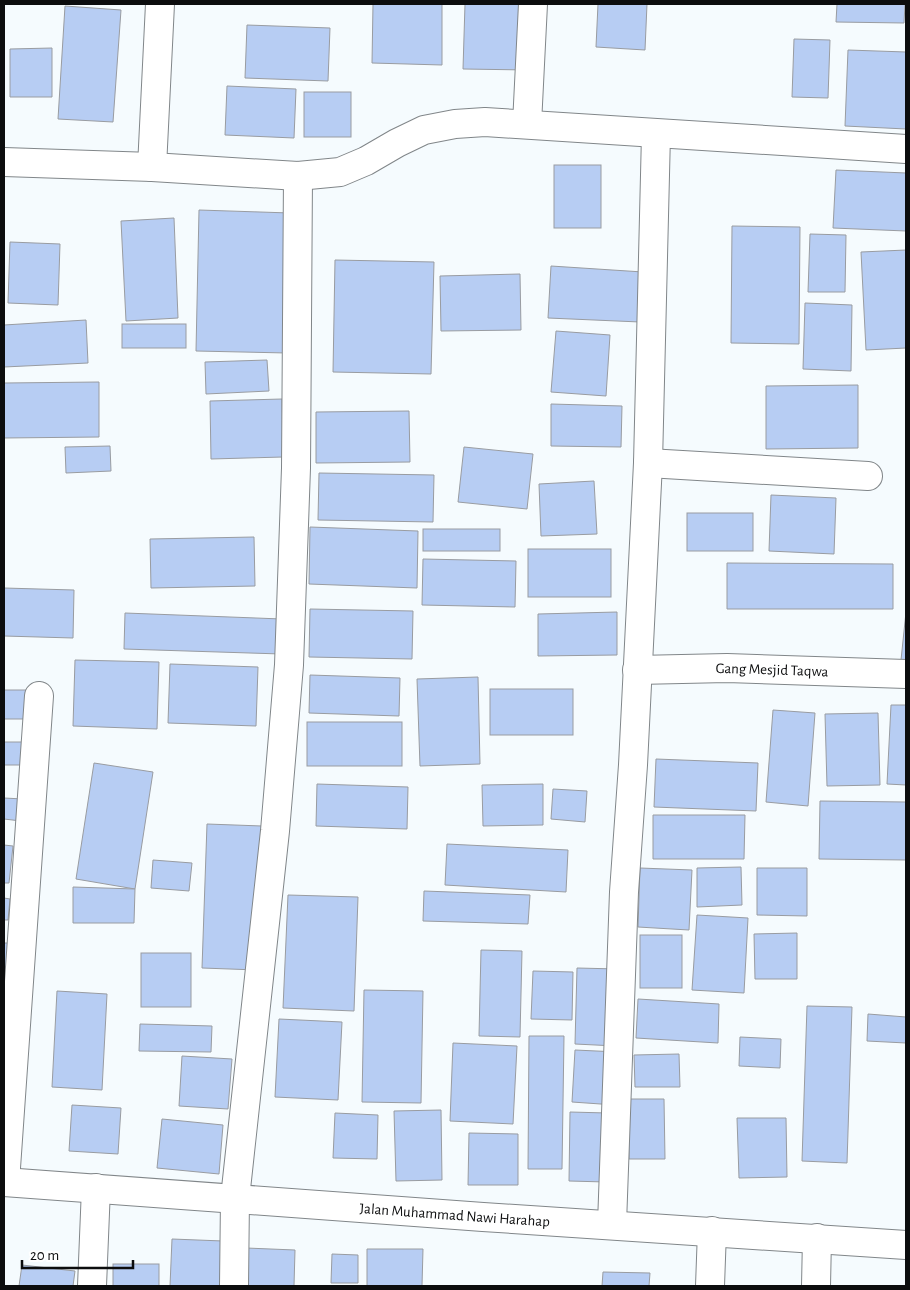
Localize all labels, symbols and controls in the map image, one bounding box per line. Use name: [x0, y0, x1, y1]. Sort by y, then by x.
street label: Gang Mesjid Taqwa: [715, 661, 829, 679]
street label: Jalan Muhammad Nawi Harahap: [359, 1201, 550, 1229]
scale bar: [22, 1238, 134, 1270]
text: 20 m: [30, 1248, 59, 1263]

